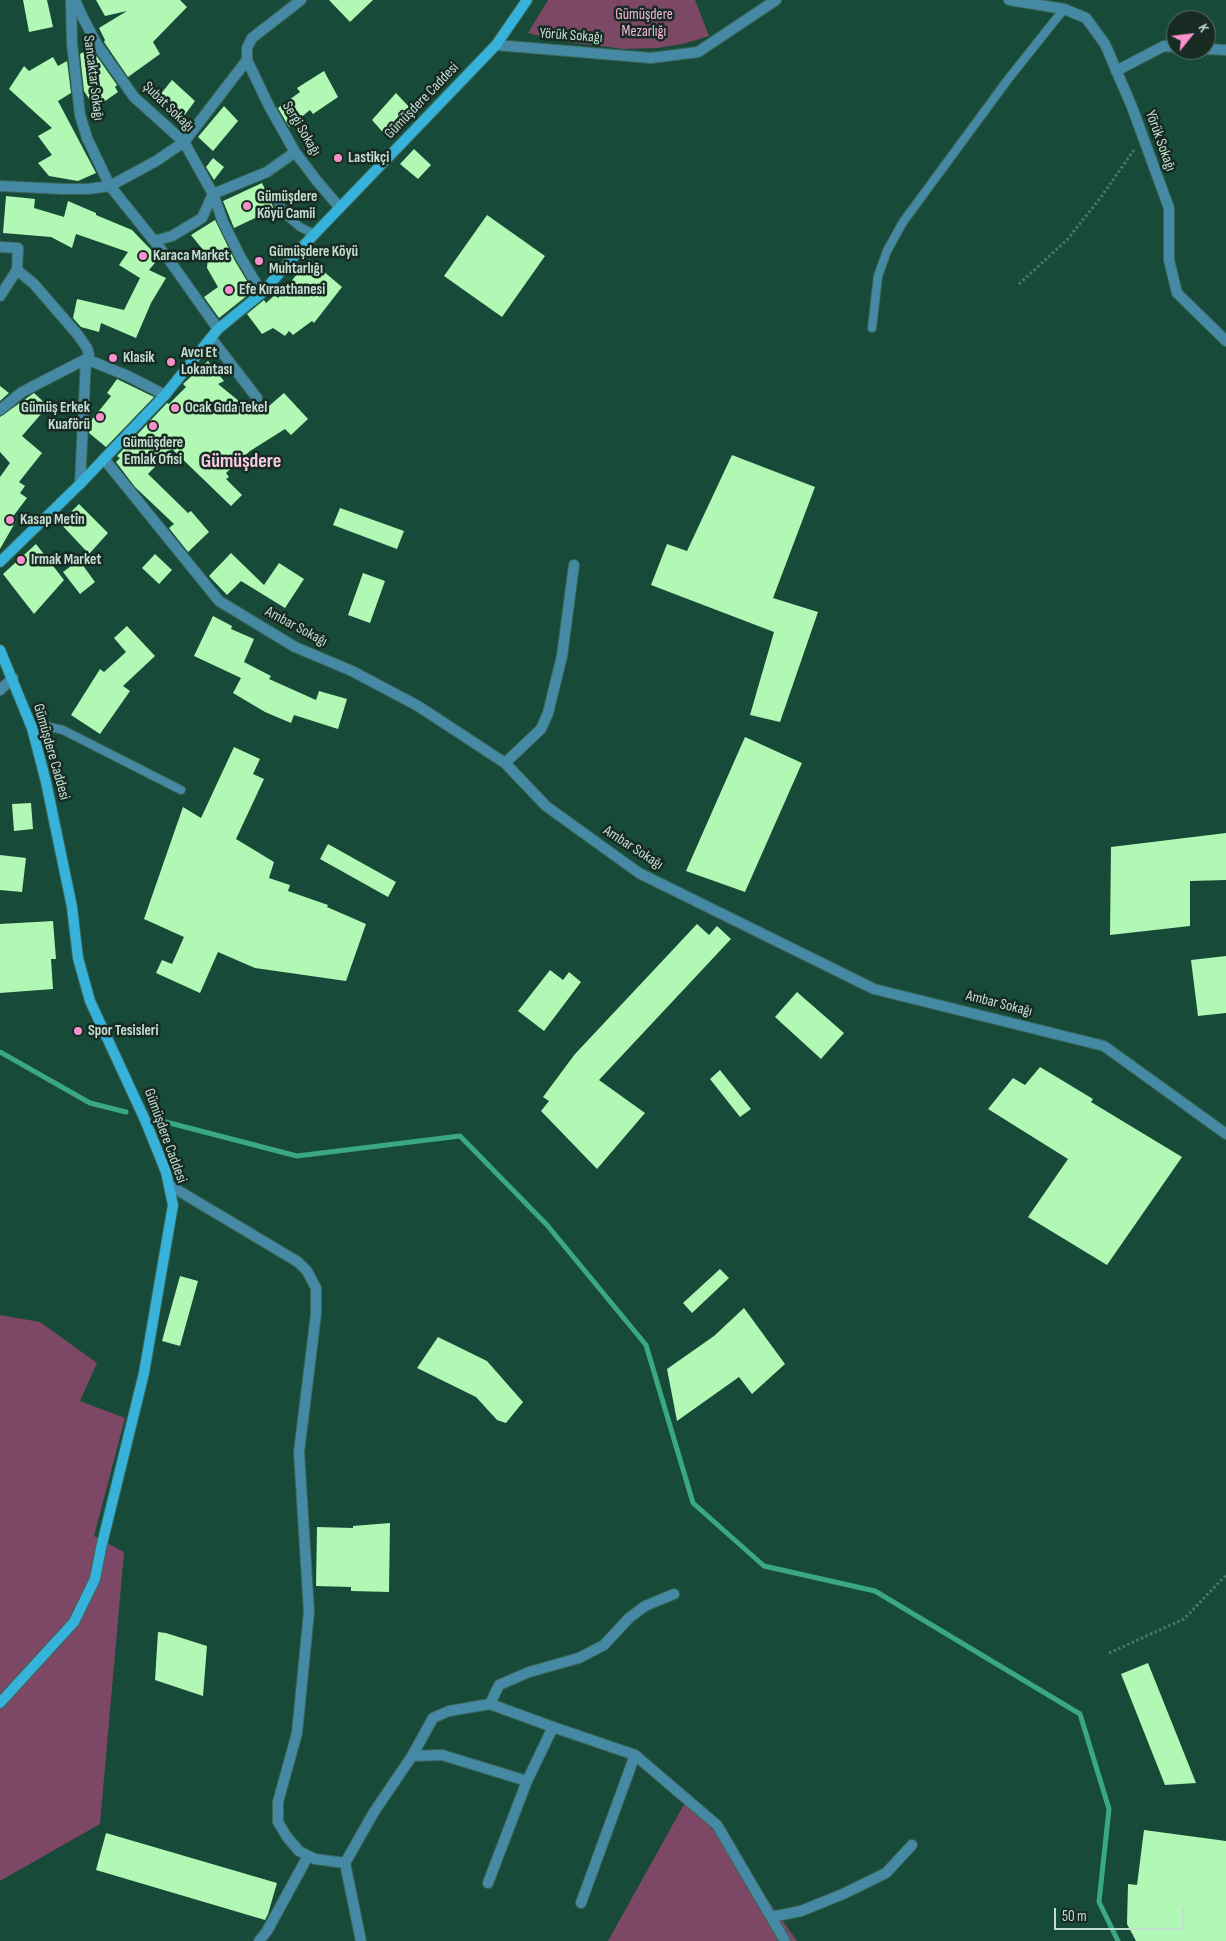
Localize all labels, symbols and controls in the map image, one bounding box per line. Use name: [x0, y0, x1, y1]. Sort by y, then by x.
park label: Gümüşdere Mezarlığı: [615, 6, 673, 41]
north arrow: [1166, 10, 1216, 60]
text: K: [1195, 21, 1213, 35]
street label: Yörük Sokağı: [539, 25, 603, 47]
street label: Sancaktar Sokağı: [79, 34, 107, 122]
street label: Gümüşdere Caddesi: [381, 59, 463, 143]
street label: Şubat Sokağı: [139, 78, 197, 136]
street label: Sergi Sokağı: [278, 98, 324, 160]
street label: Yörük Sokağı: [1141, 108, 1179, 174]
place label: Lastikçi: [348, 149, 389, 167]
marker: Lastikçi: [332, 152, 344, 164]
place label: Gümüşdere Köyü Camii: [257, 188, 318, 223]
marker: Gümüşdere Köyü Camii: [241, 200, 253, 212]
place label: Gümüşdere Köyü Muhtarlığı: [269, 243, 358, 278]
place label: Karaca Market: [153, 247, 229, 265]
marker: Karaca Market: [137, 250, 149, 262]
marker: Gümüşdere Köyü Muhtarlığı: [253, 255, 265, 267]
place label: Efe Kıraathanesi: [239, 281, 325, 299]
marker: Efe Kıraathanesi: [223, 284, 235, 296]
place label: Avcı Et Lokantası: [181, 344, 232, 379]
place label: Klasik: [123, 349, 155, 367]
marker: Klasik: [107, 352, 119, 364]
marker: Avcı Et Lokantası: [165, 356, 177, 368]
place label: Gümüş Erkek Kuaförü: [21, 399, 90, 434]
place label: Ocak Gıda Tekel: [185, 399, 267, 417]
marker: Ocak Gıda Tekel: [169, 402, 181, 414]
marker: Gümüş Erkek Kuaförü: [94, 411, 106, 423]
marker: Gümüşdere Emlak Ofisi: [147, 420, 159, 432]
place label: Gümüşdere Emlak Ofisi: [123, 434, 183, 469]
district label: Gümüşdere: [201, 450, 281, 474]
place label: Kasap Metin: [20, 511, 85, 529]
marker: Kasap Metin: [4, 514, 16, 526]
place label: Irmak Market: [31, 551, 101, 569]
marker: Irmak Market: [15, 554, 27, 566]
street label: Ambar Sokağı: [262, 603, 330, 651]
street label: Gümüşdere Caddesi: [29, 702, 73, 802]
street label: Ambar Sokağı: [600, 822, 666, 874]
street label: Ambar Sokağı: [964, 987, 1034, 1021]
place label: Spor Tesisleri: [88, 1022, 159, 1040]
marker: Spor Tesisleri: [72, 1025, 84, 1037]
street label: Gümüşdere Caddesi: [140, 1086, 190, 1186]
scale bar: [1056, 1898, 1186, 1930]
text: 50 m: [1062, 1907, 1087, 1926]

